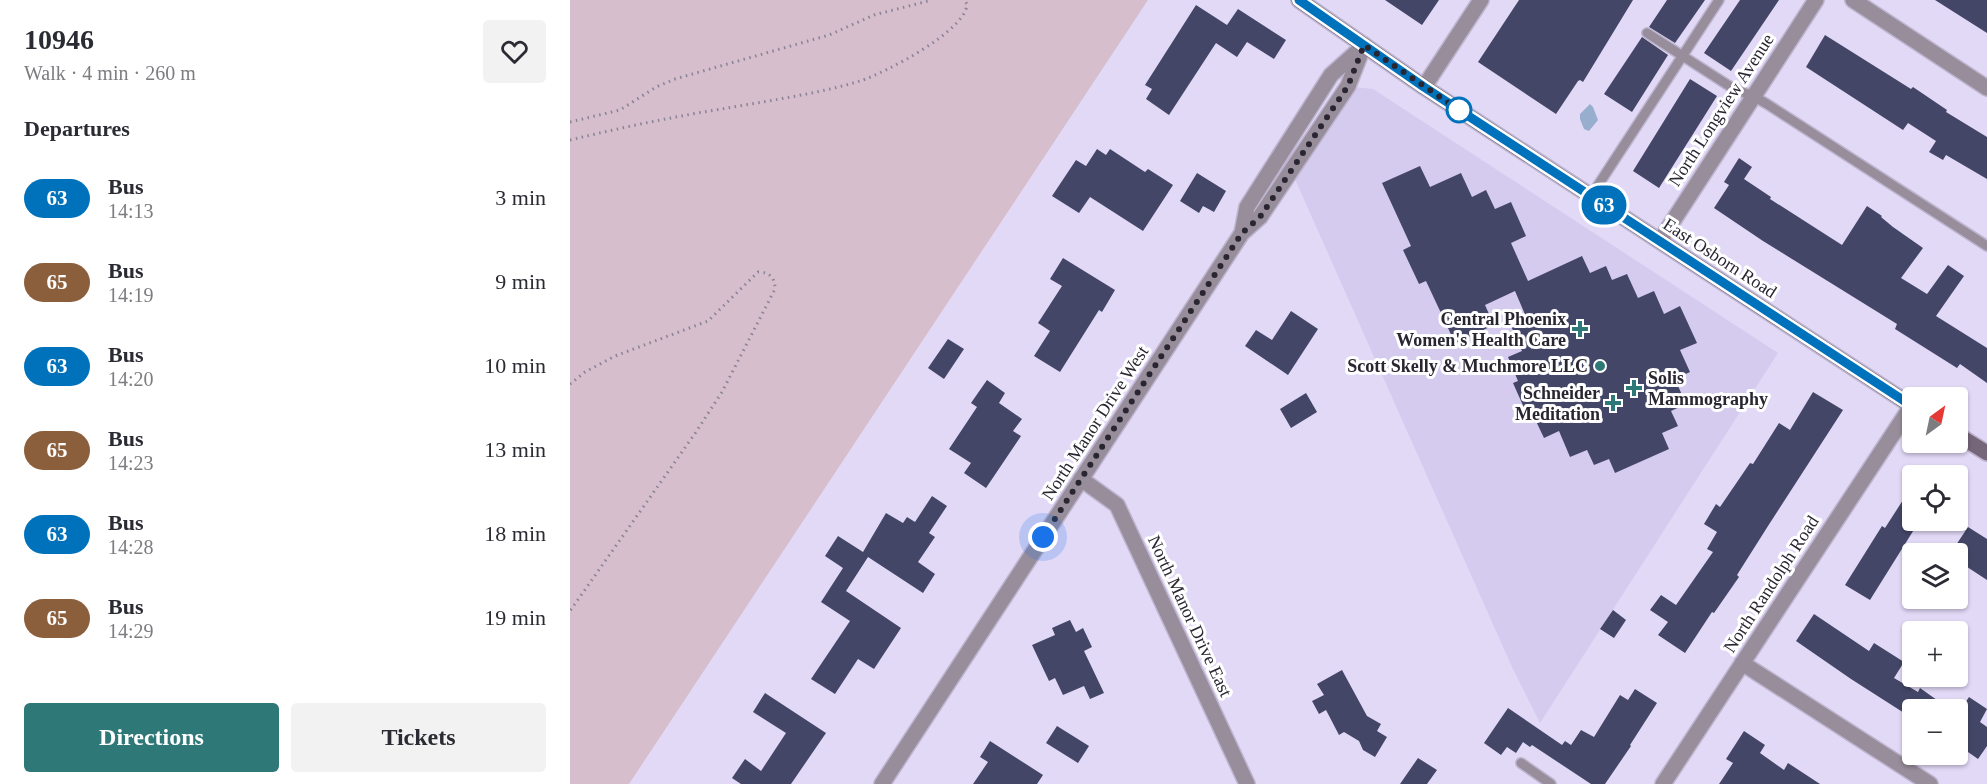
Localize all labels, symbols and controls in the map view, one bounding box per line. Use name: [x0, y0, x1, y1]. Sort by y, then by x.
button: heart: [483, 20, 546, 83]
text: 10946: [24, 24, 94, 55]
street label: North Longview Avenue: [1664, 30, 1778, 190]
text: Walk · 4 min · 260 m: [24, 62, 196, 84]
unlabelled marker: [1446, 97, 1472, 123]
text: Departures: [24, 116, 130, 141]
text: Bus: [108, 174, 143, 199]
text: 3 min: [495, 185, 546, 210]
text: 63: [47, 186, 68, 210]
line badge: 63: [1577, 186, 1631, 224]
text: 63: [1594, 193, 1615, 217]
text: 14:13: [108, 200, 154, 222]
street label: East Osborn Road: [1660, 214, 1780, 302]
text: Bus: [108, 258, 143, 283]
text: 9 min: [495, 269, 546, 294]
text: 65: [47, 270, 68, 294]
text: 14:19: [108, 284, 154, 306]
place label: Central Phoenix Women's Health Care: [1396, 309, 1566, 350]
marker: Central Phoenix Women's Health Care: [1571, 320, 1589, 338]
text: Bus: [108, 342, 143, 367]
street label: North Manor Drive West: [1038, 342, 1152, 504]
text: 10 min: [484, 353, 546, 378]
text: 63: [47, 354, 68, 378]
place label: Scott Skelly & Muchmore LLC: [1347, 356, 1588, 376]
marker: Scott Skelly & Muchmore LLC: [1593, 359, 1607, 373]
text: 14:20: [108, 368, 154, 390]
place label: Solis Mammography: [1648, 368, 1768, 409]
marker: Solis Mammography: [1625, 379, 1643, 397]
place label: Schneider Meditation: [1515, 383, 1600, 424]
north arrow: [1902, 387, 1968, 453]
map controls: [1902, 387, 1968, 765]
marker: Schneider Meditation: [1604, 394, 1622, 412]
text: Bus: [108, 426, 143, 451]
text: 13 min: [484, 437, 546, 462]
text: 65: [47, 438, 68, 462]
text: 14:23: [108, 452, 154, 474]
button: locate: [1902, 465, 1968, 531]
text: Bus: [108, 510, 143, 535]
street label: North Randolph Road: [1719, 512, 1823, 656]
text: 18 min: [484, 521, 546, 546]
text: 63: [47, 522, 68, 546]
your location: [1028, 522, 1058, 552]
street label: North Manor Drive East: [1144, 532, 1236, 700]
text: 14:28: [108, 536, 154, 558]
button: layers: [1902, 543, 1968, 609]
text: Bus: [108, 594, 143, 619]
text: 19 min: [484, 605, 546, 630]
text: 65: [47, 606, 68, 630]
text: 14:29: [108, 620, 154, 642]
button: +: [1902, 621, 1968, 687]
button: −: [1902, 699, 1968, 765]
button: Directions: [24, 703, 279, 772]
button: Tickets: [291, 703, 546, 772]

